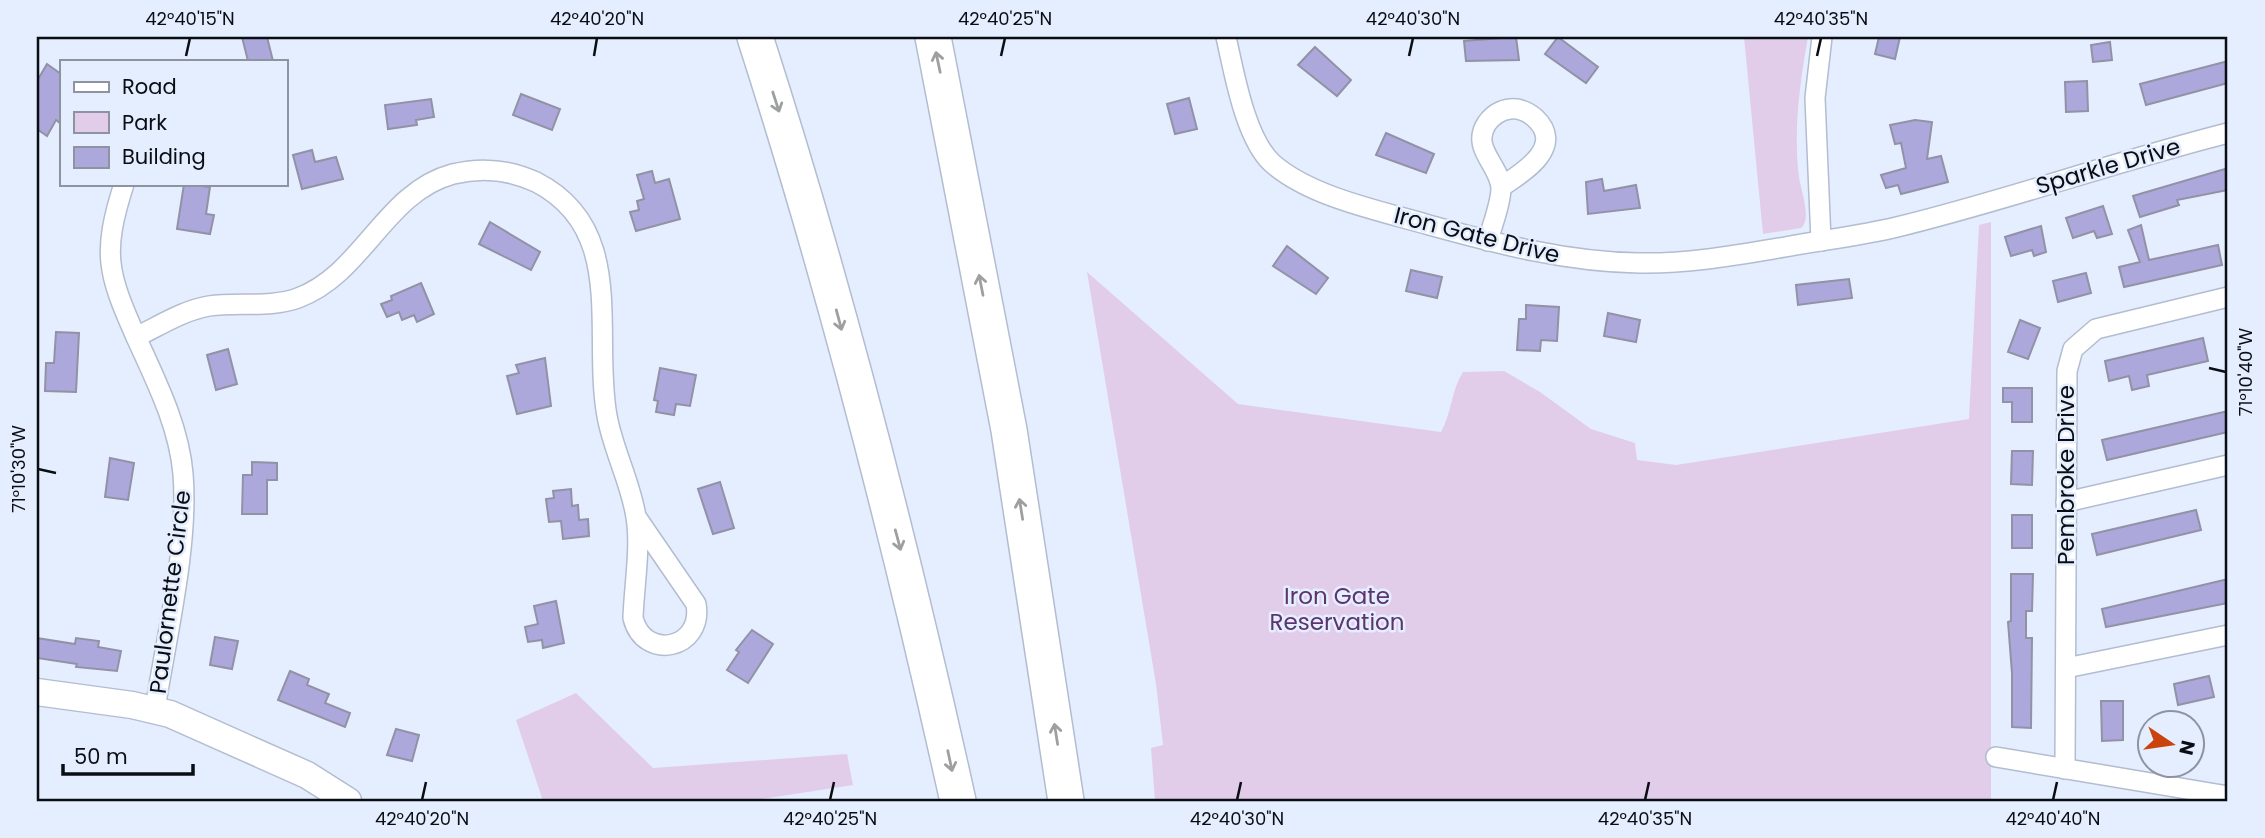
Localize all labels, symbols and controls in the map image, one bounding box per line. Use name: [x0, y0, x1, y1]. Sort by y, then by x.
text: 42°40'15"N: [145, 6, 235, 31]
text: 42°40'20"N: [550, 6, 644, 31]
text: 42°40'25"N: [958, 6, 1052, 31]
text: 42°40'30"N: [1366, 6, 1460, 31]
text: 42°40'35"N: [1774, 6, 1868, 31]
one-way arrow: [931, 51, 945, 74]
legend: [60, 60, 287, 186]
text: Road: [122, 72, 177, 101]
one-way arrow: [771, 90, 783, 112]
text: Park: [122, 108, 167, 137]
street label: Sparkle Drive: [2032, 130, 2184, 202]
text: Building: [122, 142, 206, 171]
street label: Iron Gate Drive: [1391, 199, 1563, 271]
one-way arrow: [974, 274, 988, 297]
one-way arrow: [833, 308, 846, 331]
text: 71°10'40"W: [2233, 327, 2258, 416]
street label: Pembroke Drive: [2050, 385, 2082, 565]
text: 71°10'30"W: [6, 425, 31, 513]
street label: Paulornette Circle: [142, 489, 198, 695]
one-way arrow: [1014, 498, 1027, 521]
one-way arrow: [892, 528, 905, 551]
park label: Iron Gate Reservation: [1269, 580, 1405, 638]
north arrow: [2136, 708, 2206, 778]
one-way arrow: [1049, 723, 1062, 746]
scale bar: [63, 733, 192, 777]
text: N: [2172, 738, 2202, 758]
text: 50 m: [74, 742, 128, 771]
one-way arrow: [943, 749, 957, 772]
text: 42°40'20"N: [375, 806, 469, 831]
text: 42°40'25"N: [783, 806, 877, 831]
text: 42°40'30"N: [1190, 806, 1284, 831]
text: 42°40'35"N: [1598, 806, 1692, 831]
text: 42°40'40"N: [2005, 806, 2101, 831]

